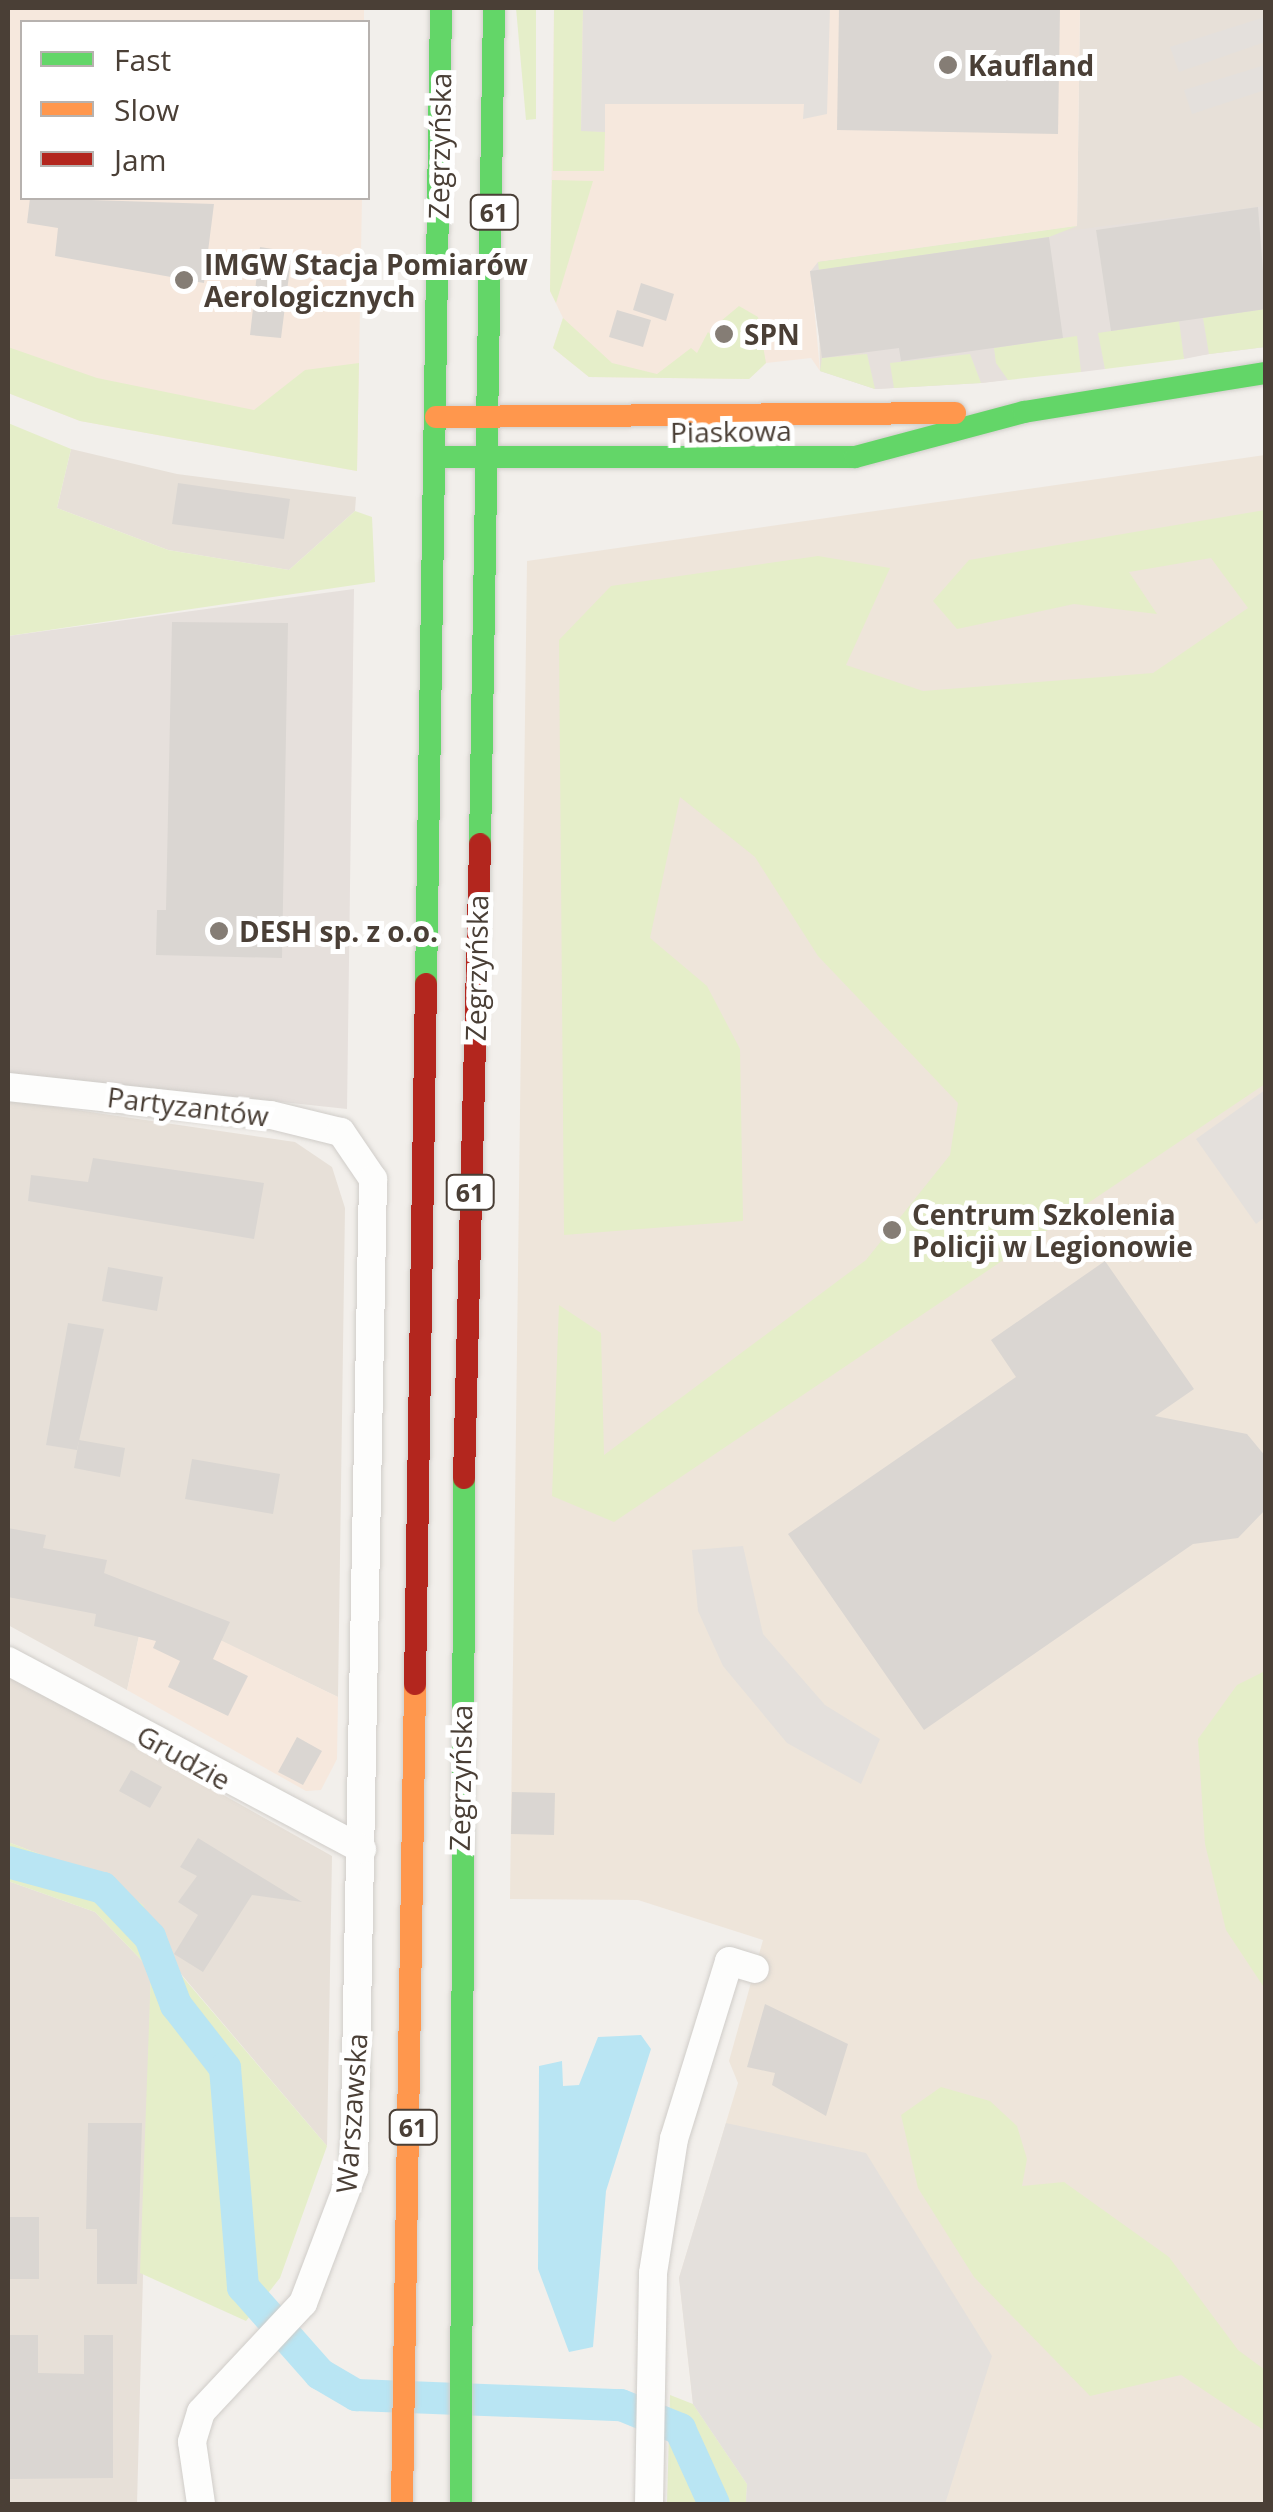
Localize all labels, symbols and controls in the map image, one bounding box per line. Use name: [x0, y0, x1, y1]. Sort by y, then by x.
legend: [20, 20, 370, 200]
text: Fast: [114, 39, 171, 80]
place label: Kaufland: [968, 48, 1094, 82]
marker: Kaufland: [937, 54, 959, 76]
street label: Zegrzyńska: [421, 73, 457, 219]
text: Slow: [114, 89, 179, 130]
text: Jam: [114, 139, 167, 180]
road number: 61: [469, 192, 519, 232]
place label: IMGW Stacja Pomiarów Aerologicznych: [204, 247, 528, 313]
marker: IMGW Stacja Pomiarów Aerologicznych: [173, 269, 195, 291]
place label: SPN: [744, 317, 800, 351]
marker: SPN: [713, 323, 735, 345]
street label: Piaskowa: [670, 413, 792, 449]
street label: Zegrzyńska: [458, 895, 494, 1041]
place label: DESH sp. z o.o.: [239, 914, 438, 948]
marker: DESH sp. z o.o.: [208, 920, 230, 942]
street label: Partyzantów: [105, 1079, 271, 1133]
road number: 61: [445, 1172, 495, 1212]
place label: Centrum Szkolenia Policji w Legionowie: [912, 1197, 1193, 1263]
marker: Centrum Szkolenia Policji w Legionowie: [881, 1219, 903, 1241]
street label: Zegrzyńska: [442, 1705, 478, 1851]
street label: Grudzie: [131, 1718, 237, 1796]
street label: Warszawska: [329, 2032, 373, 2194]
road number: 61: [388, 2107, 438, 2147]

